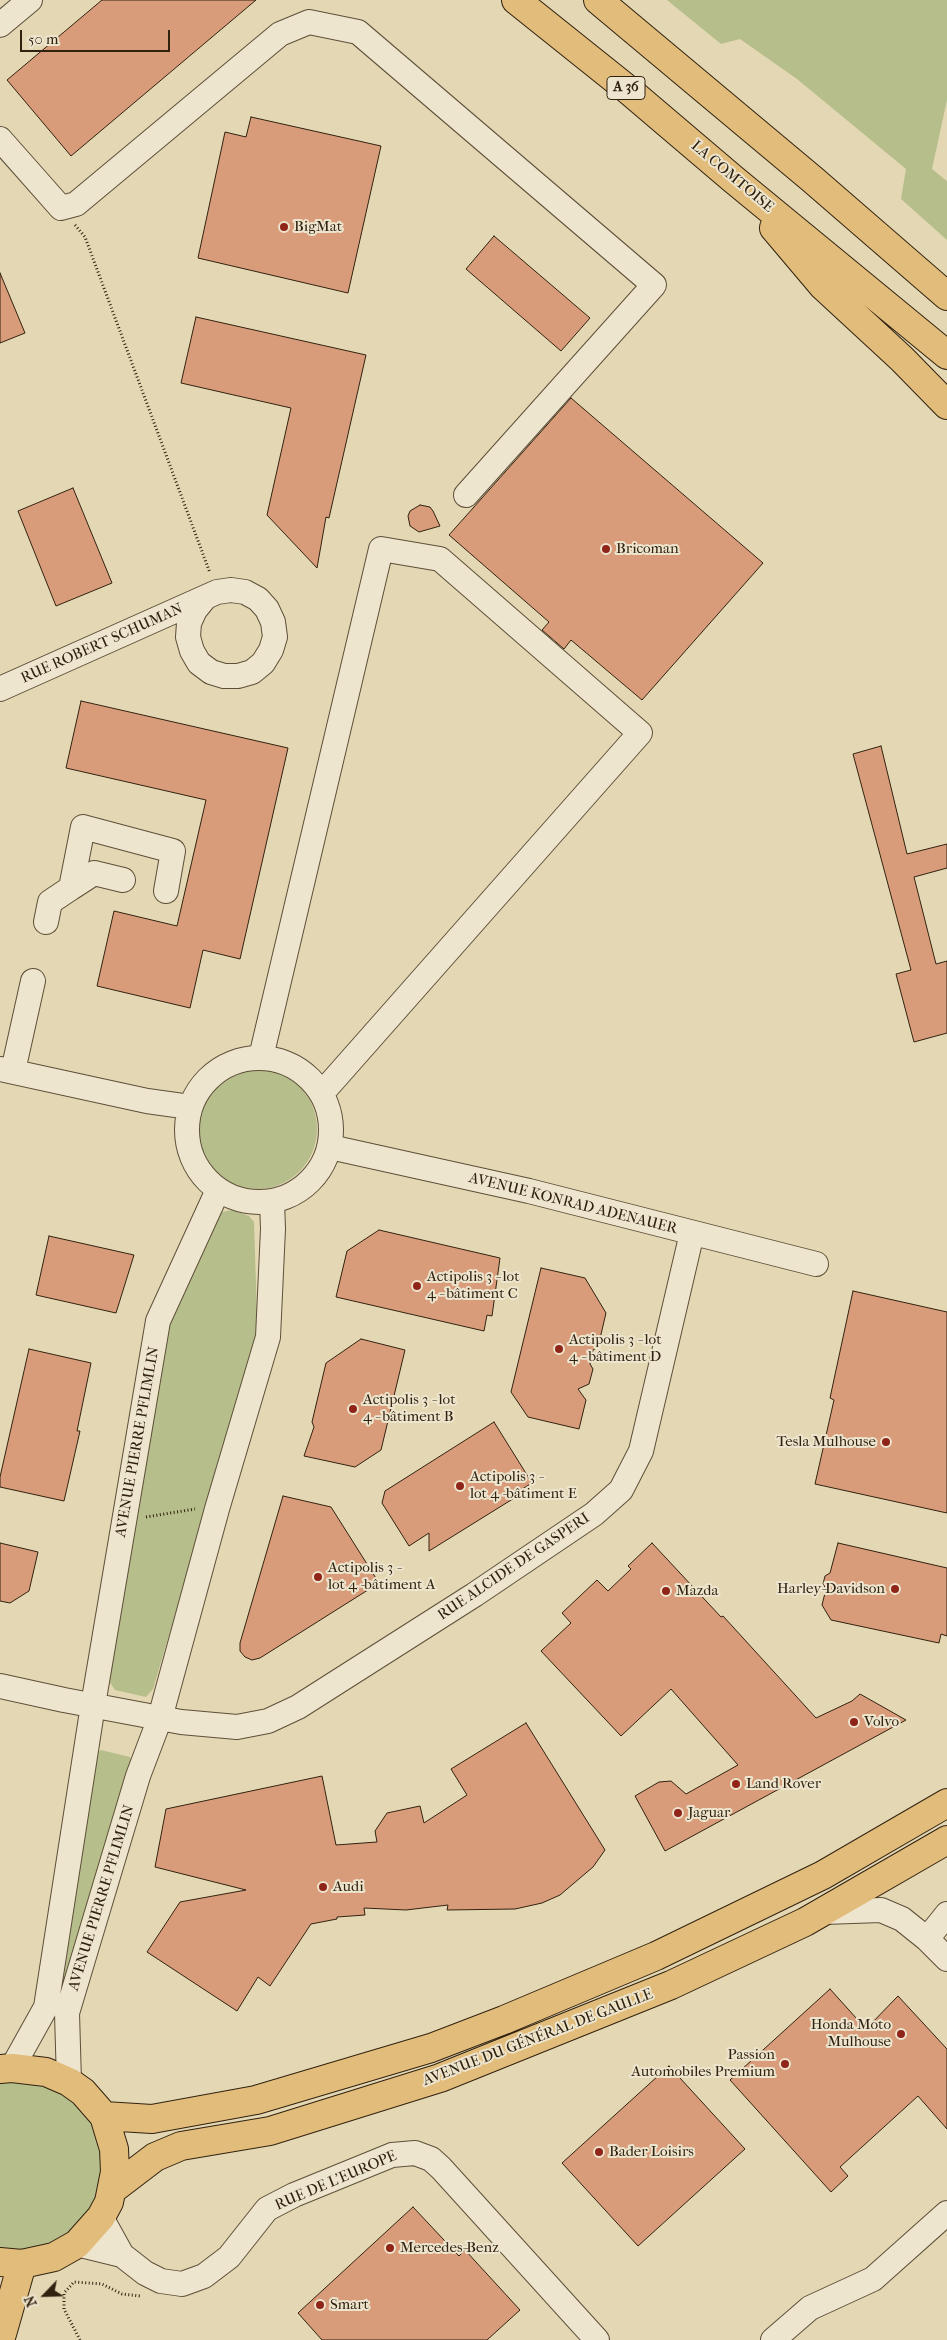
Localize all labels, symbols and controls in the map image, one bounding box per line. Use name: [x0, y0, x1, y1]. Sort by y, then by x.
scale bar: [22, 20, 172, 52]
text: 50 m: [28, 30, 58, 48]
road number: A 36: [607, 76, 645, 100]
street label: LA COMTOISE: [687, 137, 777, 217]
place label: BigMat: [294, 218, 342, 236]
marker: BigMat: [278, 221, 290, 233]
place label: Bricoman: [616, 540, 679, 558]
marker: Bricoman: [600, 543, 612, 555]
street label: RUE ROBERT SCHUMAN: [18, 600, 186, 688]
street label: AVENUE KONRAD ADENAUER: [467, 1169, 679, 1239]
place label: Actipolis 3 - lot 4 - bâtiment C: [427, 1268, 519, 1303]
marker: Actipolis 3 - lot 4 - bâtiment C: [411, 1280, 423, 1292]
place label: Actipolis 3 - lot 4 - bâtiment D: [569, 1331, 661, 1366]
marker: Actipolis 3 - lot 4 - bâtiment D: [553, 1343, 565, 1355]
street label: AVENUE PIERRE PFLIMLIN: [112, 1345, 164, 1539]
place label: Actipolis 3 - lot 4 - bâtiment B: [363, 1391, 455, 1426]
marker: Actipolis 3 - lot 4 - bâtiment B: [347, 1403, 359, 1415]
place label: Tesla Mulhouse: [776, 1433, 876, 1451]
marker: Tesla Mulhouse: [880, 1436, 892, 1448]
place label: Actipolis 3 - lot 4 -bâtiment E: [470, 1468, 577, 1503]
marker: Actipolis 3 - lot 4 -bâtiment E: [454, 1480, 466, 1492]
street label: RUE ALCIDE DE GASPERI: [435, 1509, 593, 1625]
place label: Actipolis 3 - lot 4 -bâtiment A: [328, 1559, 435, 1594]
marker: Actipolis 3 - lot 4 -bâtiment A: [312, 1571, 324, 1583]
place label: Harley-Davidson: [777, 1580, 885, 1598]
place label: Mazda: [676, 1582, 718, 1600]
marker: Harley-Davidson: [889, 1583, 901, 1595]
marker: Mazda: [660, 1585, 672, 1597]
place label: Volvo: [864, 1713, 899, 1731]
marker: Volvo: [848, 1716, 860, 1728]
place label: Land Rover: [746, 1775, 821, 1793]
marker: Land Rover: [730, 1778, 742, 1790]
street label: AVENUE PIERRE PFLIMLIN: [65, 1803, 139, 1993]
place label: Jaguar: [688, 1804, 730, 1822]
marker: Jaguar: [672, 1807, 684, 1819]
place label: Audi: [333, 1878, 364, 1896]
marker: Audi: [317, 1881, 329, 1893]
street label: AVENUE DU GÉNÉRAL DE GAULLE: [420, 1986, 656, 2090]
place label: Honda Moto Mulhouse: [811, 2016, 891, 2051]
marker: Honda Moto Mulhouse: [895, 2028, 907, 2040]
place label: Passion Automobiles Premium: [631, 2046, 775, 2081]
marker: Passion Automobiles Premium: [779, 2058, 791, 2070]
place label: Bader Loisirs: [609, 2143, 694, 2161]
marker: Bader Loisirs: [593, 2146, 605, 2158]
street label: RUE DE L'EUROPE: [272, 2147, 400, 2215]
place label: Mercedes-Benz: [400, 2239, 499, 2257]
marker: Mercedes-Benz: [384, 2242, 396, 2254]
north arrow: [20, 2270, 70, 2320]
text: N: [21, 2293, 41, 2310]
place label: Smart: [330, 2296, 369, 2314]
marker: Smart: [314, 2299, 326, 2311]

